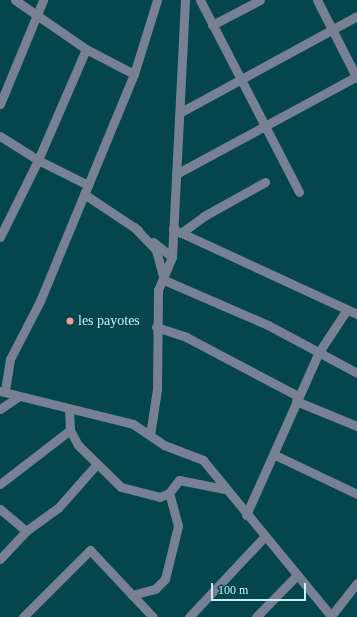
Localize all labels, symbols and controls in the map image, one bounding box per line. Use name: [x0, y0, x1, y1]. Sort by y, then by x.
place label: les payotes: [78, 313, 140, 329]
marker: les payotes: [65, 316, 75, 326]
scale bar: [213, 575, 308, 601]
text: 100 m: [218, 583, 248, 597]

